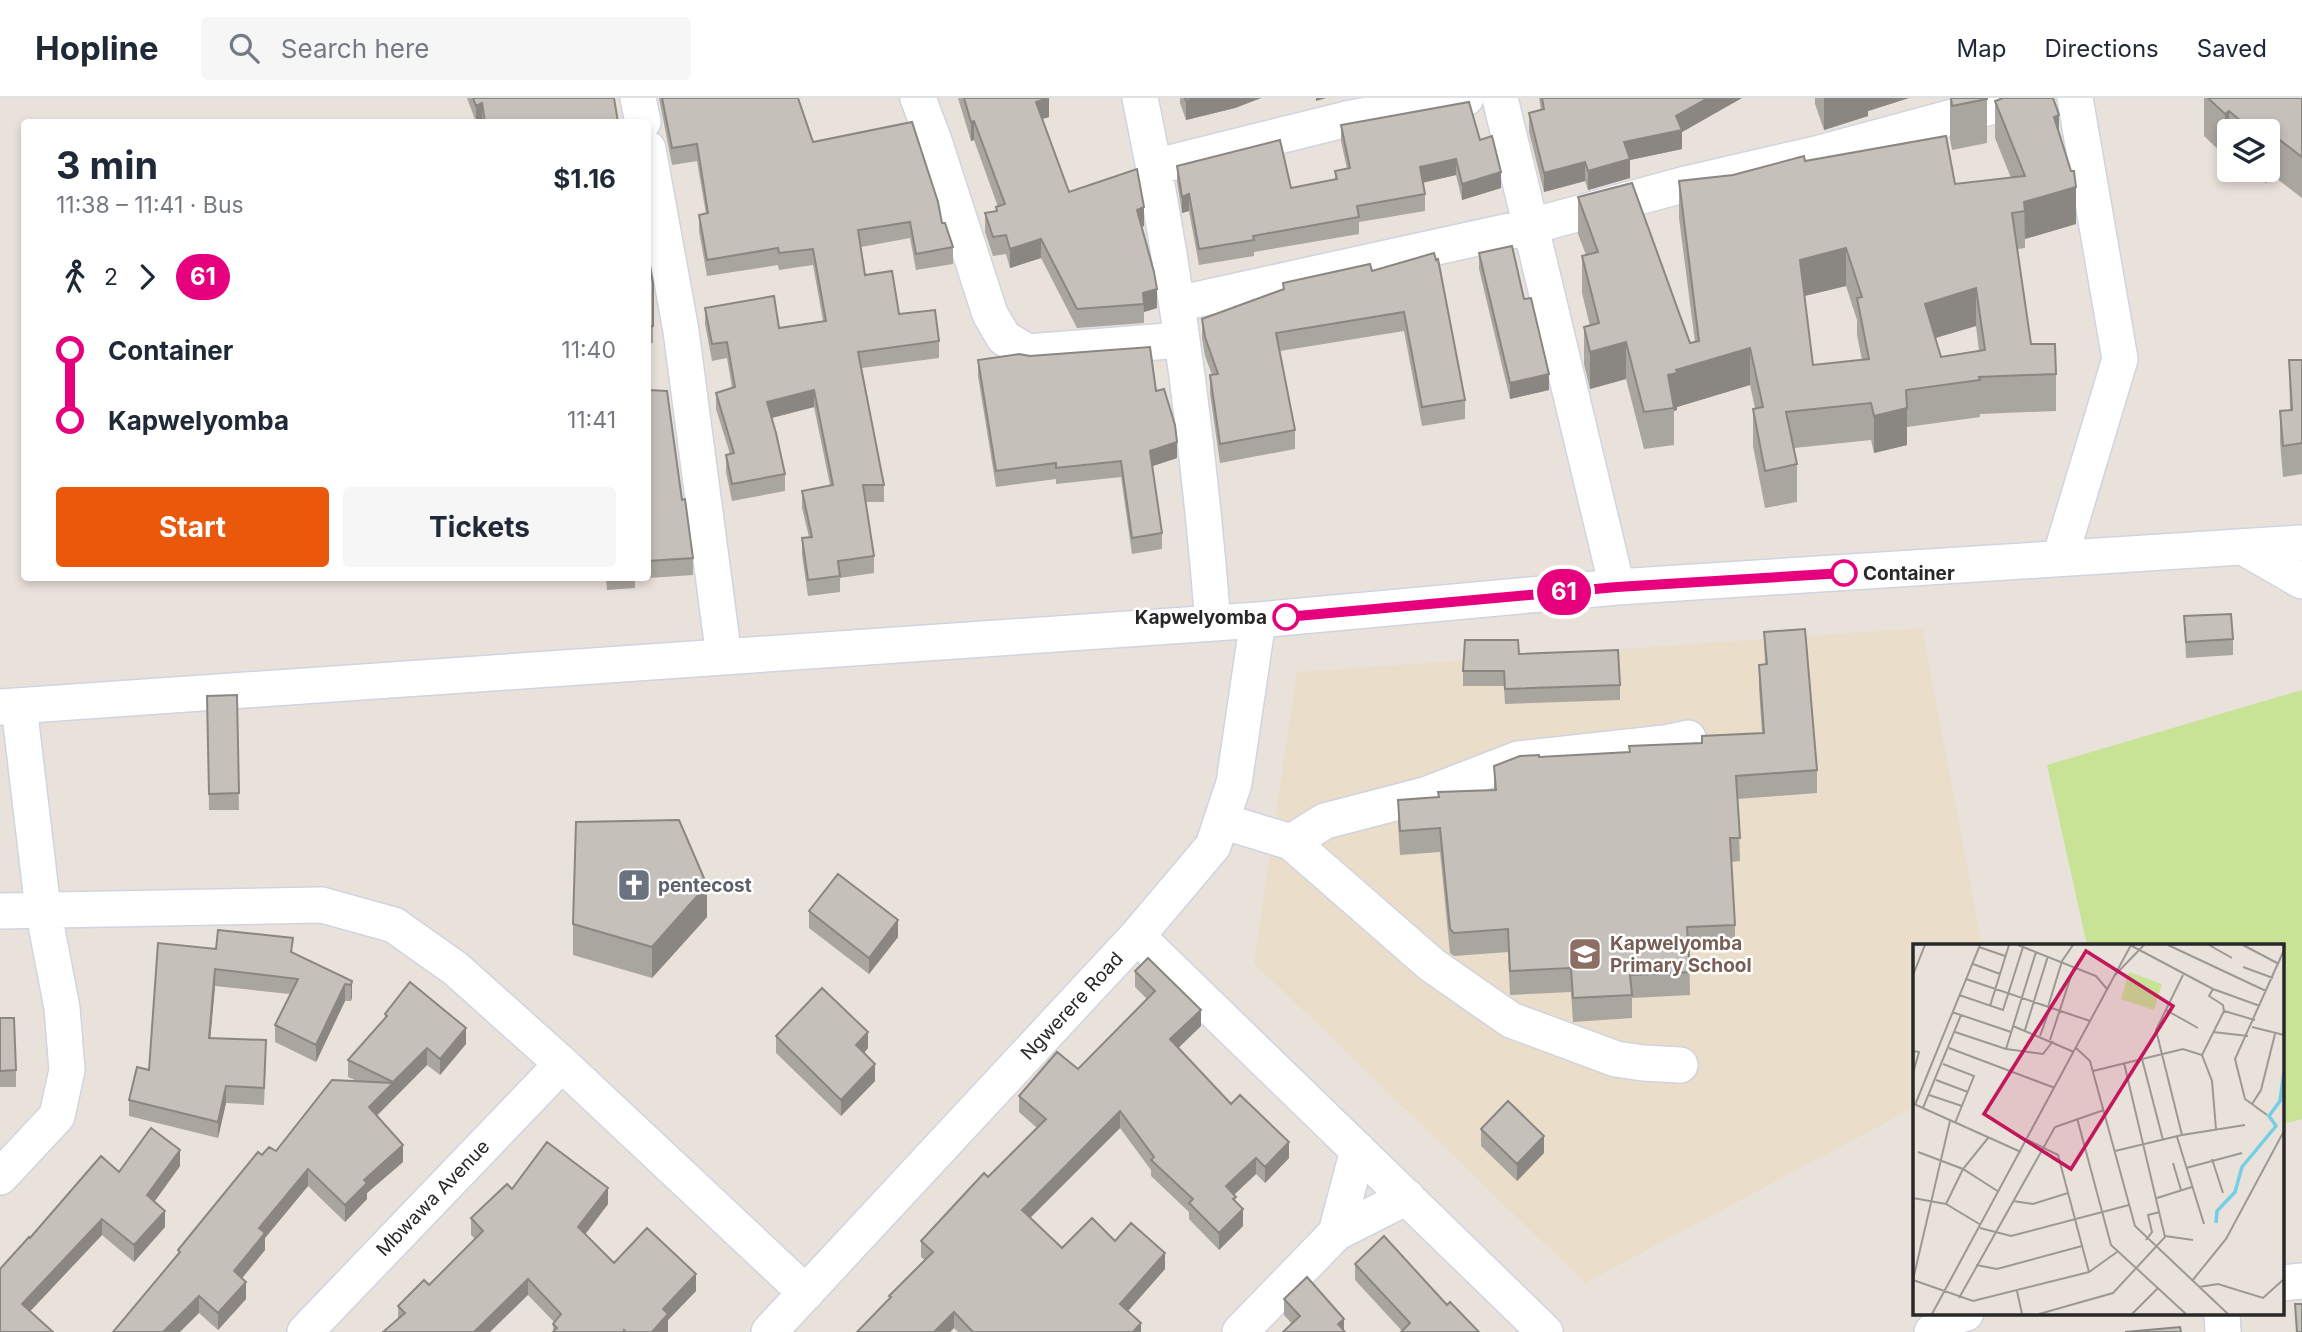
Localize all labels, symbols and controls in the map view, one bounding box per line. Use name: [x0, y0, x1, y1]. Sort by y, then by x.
search box: [201, 17, 691, 80]
text: Hopline: [35, 28, 159, 68]
icon: search: [225, 29, 263, 67]
text: Search here: [281, 33, 429, 64]
text: Map: [1957, 34, 2006, 63]
text: Directions: [2044, 34, 2159, 63]
text: Saved: [2197, 34, 2267, 63]
map controls: [2217, 119, 2280, 182]
button: layers: [2217, 119, 2280, 182]
text: 3 min: [56, 142, 158, 188]
text: $1.16: [553, 163, 616, 194]
text: 11:38 – 11:41 · Bus: [56, 191, 244, 219]
icon: walk: [56, 258, 94, 296]
icon: forward: [128, 258, 166, 296]
text: 61: [190, 262, 216, 291]
text: 2: [104, 263, 118, 291]
text: Container: [108, 335, 233, 366]
text: 11:40: [561, 336, 616, 364]
text: Kapwelyomba: [108, 405, 289, 436]
text: 11:41: [567, 406, 616, 434]
button: Start: [56, 487, 329, 567]
button: Tickets: [343, 487, 616, 567]
marker: Container: [1831, 560, 1857, 586]
place label: Container: [1863, 562, 1955, 585]
line badge: 61: [1532, 569, 1596, 615]
text: 61: [1551, 577, 1577, 606]
marker: Kapwelyomba: [1273, 604, 1299, 630]
place label: Kapwelyomba: [1135, 606, 1267, 629]
church icon: pentecost: [615, 866, 653, 904]
place label: pentecost: [658, 874, 752, 897]
place label: Kapwelyomba Primary School: [1610, 932, 1752, 977]
school or university icon: Kapwelyomba Primary School: [1566, 935, 1604, 973]
inset map: [1913, 944, 2284, 1314]
street label: Ngwerere Road: [1016, 947, 1128, 1065]
street label: Mbwawa Avenue: [372, 1135, 494, 1261]

